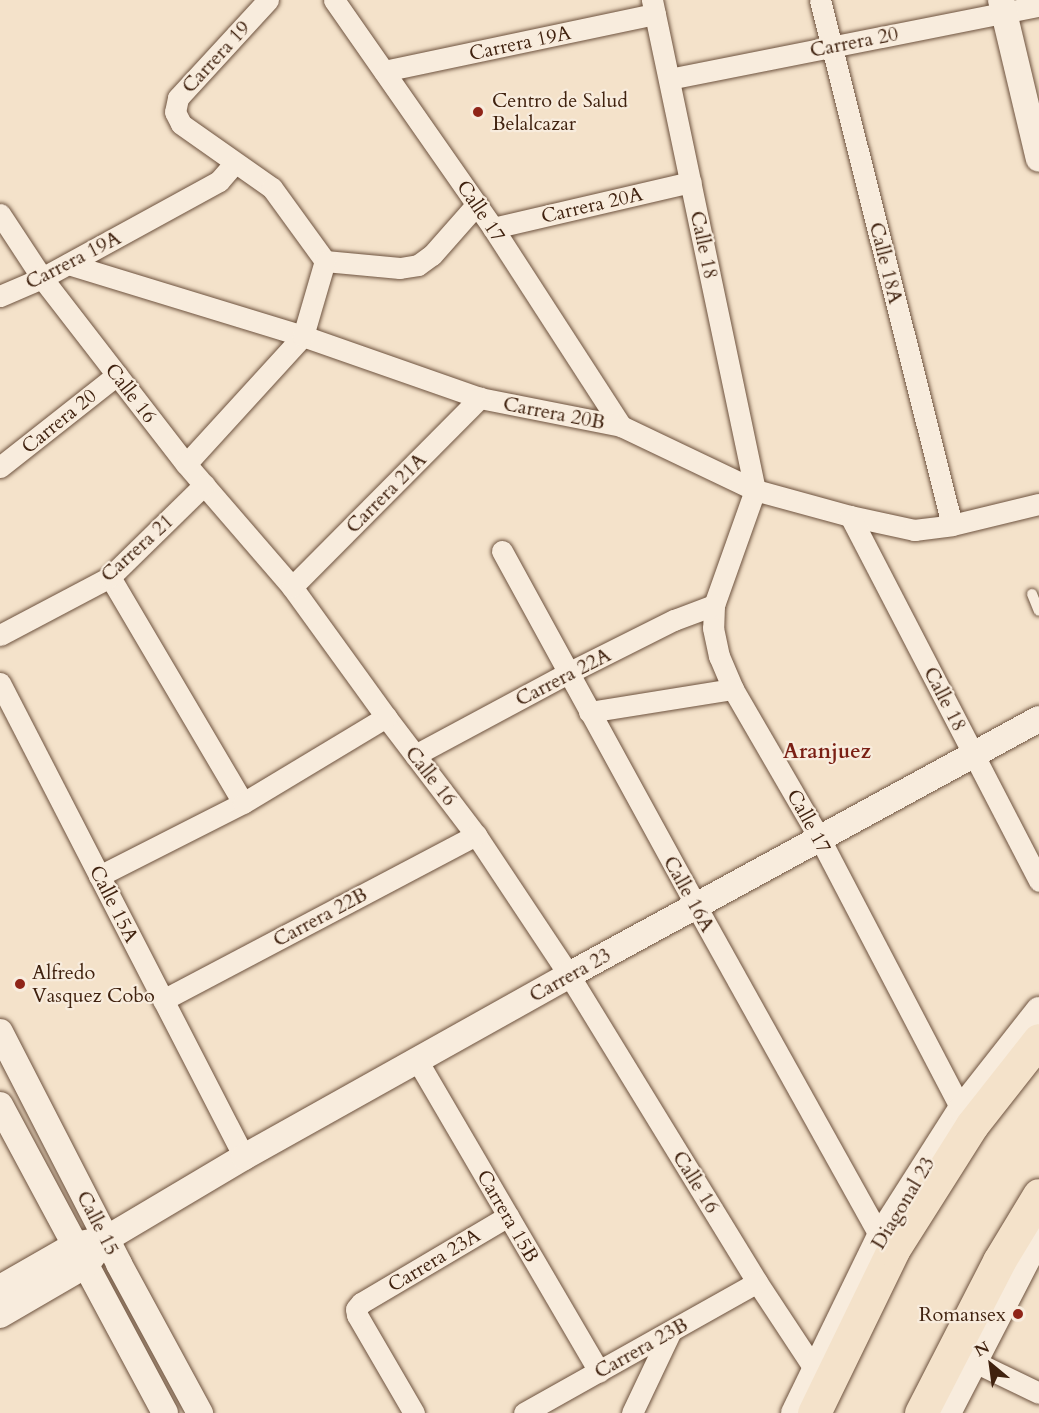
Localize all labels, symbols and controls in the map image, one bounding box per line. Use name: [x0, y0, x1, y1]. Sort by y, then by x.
street label: Carrera 19: [177, 16, 255, 98]
street label: Carrera 19A: [467, 20, 573, 66]
street label: Carrera 20: [808, 22, 900, 62]
place label: Centro de Salud Belalcazar: [492, 88, 628, 135]
marker: Centro de Salud Belalcazar: [469, 103, 487, 121]
street label: Calle 17: [452, 176, 510, 246]
street label: Carrera 20A: [539, 182, 645, 228]
street label: Calle 18: [685, 209, 723, 281]
street label: Calle 18A: [864, 220, 908, 306]
street label: Carrera 19A: [21, 226, 125, 294]
street label: Calle 16: [100, 358, 162, 428]
street label: Carrera 20: [17, 384, 101, 458]
street label: Carrera 20B: [501, 391, 607, 435]
street label: Carrera 21A: [341, 448, 431, 538]
street label: Carrera 21: [96, 509, 178, 587]
street label: Carrera 22A: [511, 643, 615, 711]
street label: Calle 18: [919, 663, 971, 735]
district label: Aranjuez: [783, 739, 871, 765]
street label: Calle 16: [400, 741, 462, 811]
street label: Calle 17: [782, 785, 836, 857]
street label: Calle 16A: [658, 852, 720, 936]
street label: Calle 15A: [84, 861, 144, 947]
street label: Carrera 22B: [269, 882, 371, 952]
street label: Carrera 23: [525, 943, 615, 1007]
place label: Alfredo Vasquez Cobo: [32, 960, 155, 1007]
marker: Alfredo Vasquez Cobo: [13, 977, 27, 991]
street label: Calle 16: [668, 1146, 724, 1218]
street label: Diagonal 23: [866, 1152, 940, 1254]
street label: Carrera 15B: [472, 1165, 544, 1267]
street label: Calle 15: [72, 1187, 124, 1259]
street label: Carrera 23A: [383, 1223, 485, 1297]
place label: Romansex: [919, 1302, 1006, 1326]
marker: Romansex: [1011, 1307, 1025, 1321]
street label: Carrera 23B: [590, 1313, 692, 1383]
north arrow: [961, 1335, 1021, 1395]
text: N: [971, 1336, 994, 1362]

